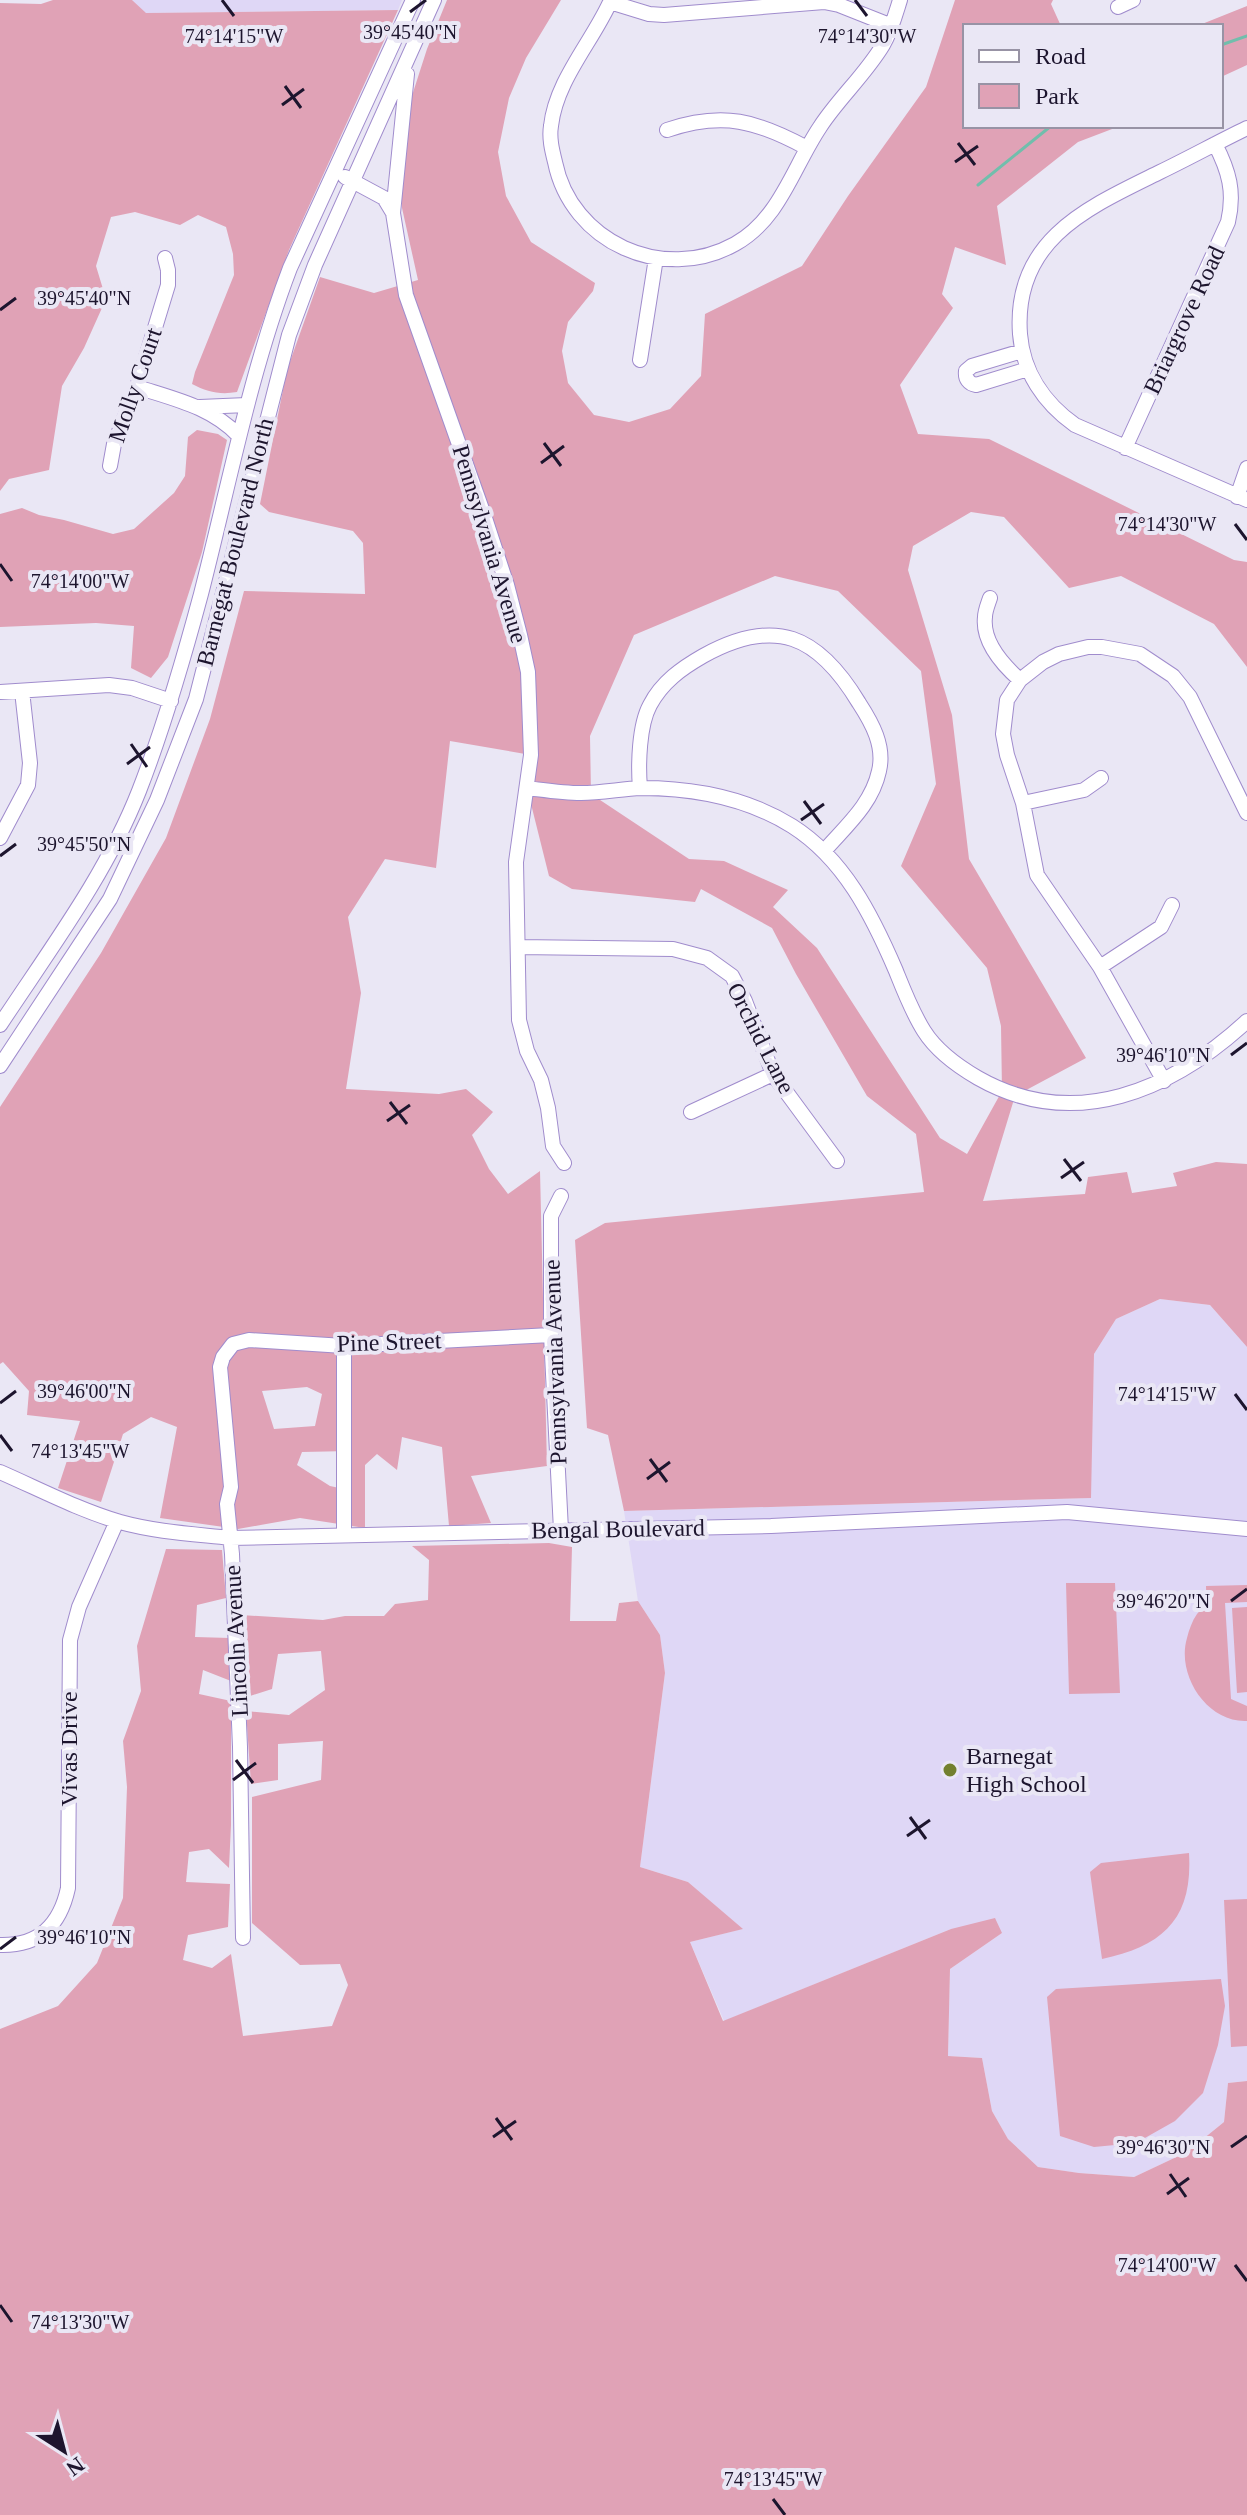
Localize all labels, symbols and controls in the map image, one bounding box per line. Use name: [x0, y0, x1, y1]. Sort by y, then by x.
text: 39°45'40"N: [363, 21, 457, 43]
legend: [963, 24, 1223, 128]
text: 74°14'15"W: [185, 25, 283, 47]
text: 74°14'30"W: [818, 25, 916, 47]
text: Road: [1035, 43, 1086, 69]
text: Park: [1035, 83, 1079, 109]
street label: Briargrove Road: [1138, 242, 1230, 398]
text: 39°45'40"N: [37, 287, 131, 309]
street label: Molly Court: [103, 324, 167, 446]
street label: Barnegat Boulevard North: [192, 415, 278, 669]
street label: Pennsylvania Avenue: [448, 442, 532, 646]
text: 74°14'30"W: [1118, 513, 1216, 535]
text: 74°14'00"W: [31, 570, 129, 592]
text: 39°45'50"N: [37, 833, 131, 855]
street label: Orchid Lane: [722, 978, 800, 1098]
text: 39°46'10"N: [1116, 1044, 1210, 1066]
street label: Pennsylvania Avenue: [538, 1259, 572, 1465]
street label: Pine Street: [336, 1327, 442, 1357]
text: 39°46'00"N: [37, 1380, 131, 1402]
text: 74°14'15"W: [1118, 1383, 1216, 1405]
text: 74°13'45"W: [31, 1440, 129, 1462]
street label: Bengal Boulevard: [531, 1514, 705, 1544]
street label: Lincoln Avenue: [219, 1564, 253, 1718]
text: 39°46'20"N: [1116, 1590, 1210, 1612]
street label: Vivas Drive: [56, 1691, 82, 1807]
place label: Barnegat High School: [966, 1743, 1087, 1797]
marker: Barnegat High School: [941, 1761, 959, 1779]
text: 39°46'10"N: [37, 1926, 131, 1948]
text: 39°46'30"N: [1116, 2136, 1210, 2158]
text: 74°14'00"W: [1118, 2254, 1216, 2276]
text: 74°13'30"W: [31, 2311, 129, 2333]
north arrow: [24, 2411, 104, 2491]
text: N: [62, 2452, 89, 2482]
text: 74°13'45"W: [724, 2468, 822, 2490]

